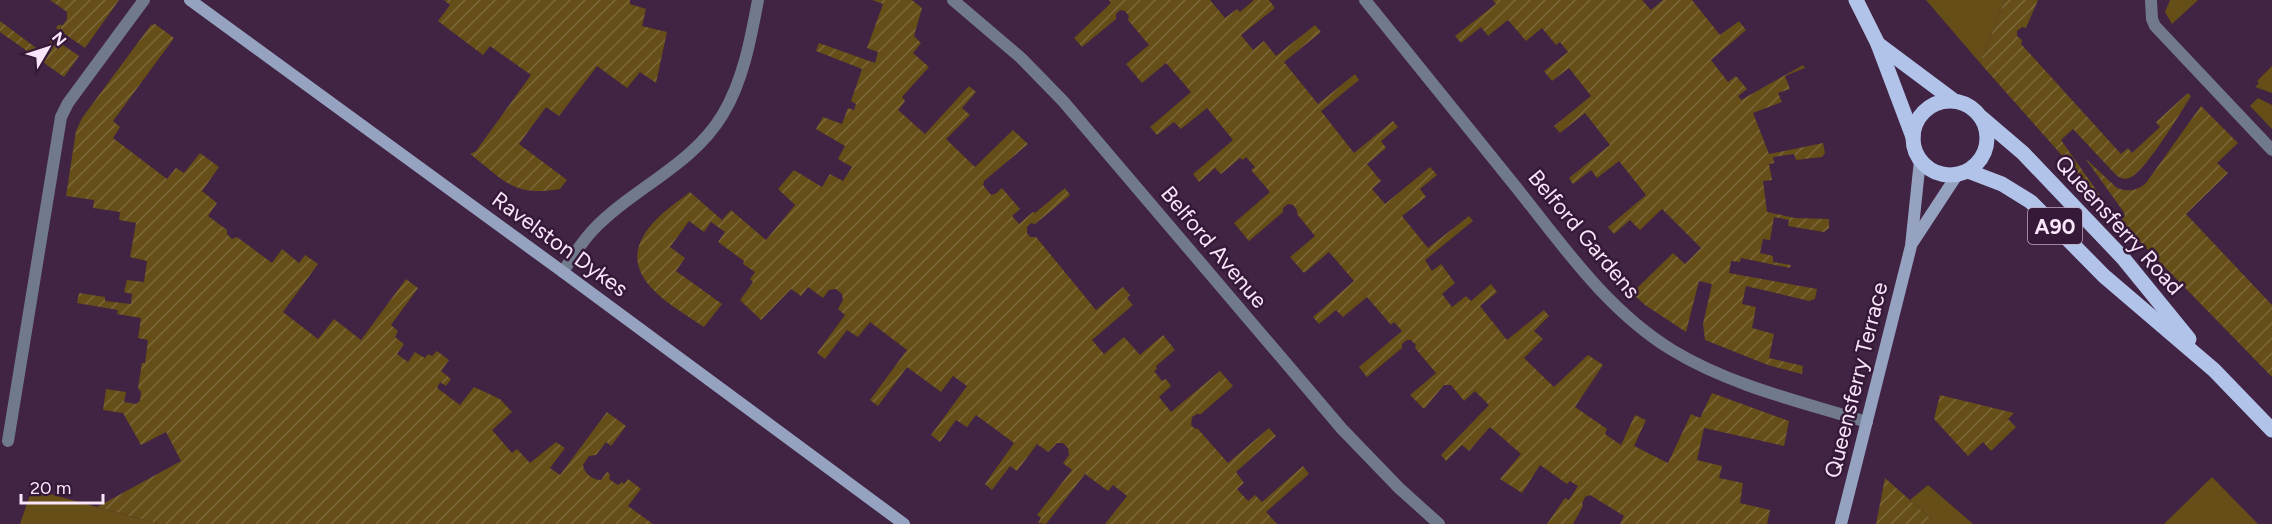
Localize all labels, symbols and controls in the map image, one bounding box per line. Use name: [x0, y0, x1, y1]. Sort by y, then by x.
north arrow: [18, 18, 78, 78]
text: N: [48, 28, 71, 50]
street label: Queensferry Road: [2049, 150, 2189, 300]
street label: Belford Gardens: [1522, 164, 1646, 304]
street label: Belford Avenue: [1155, 180, 1273, 314]
street label: Ravelston Dykes: [487, 186, 633, 302]
road number: A90: [2028, 208, 2082, 244]
street label: Queensferry Terrace: [1819, 279, 1893, 481]
scale bar: [21, 467, 104, 505]
text: 20 m: [30, 477, 71, 499]

